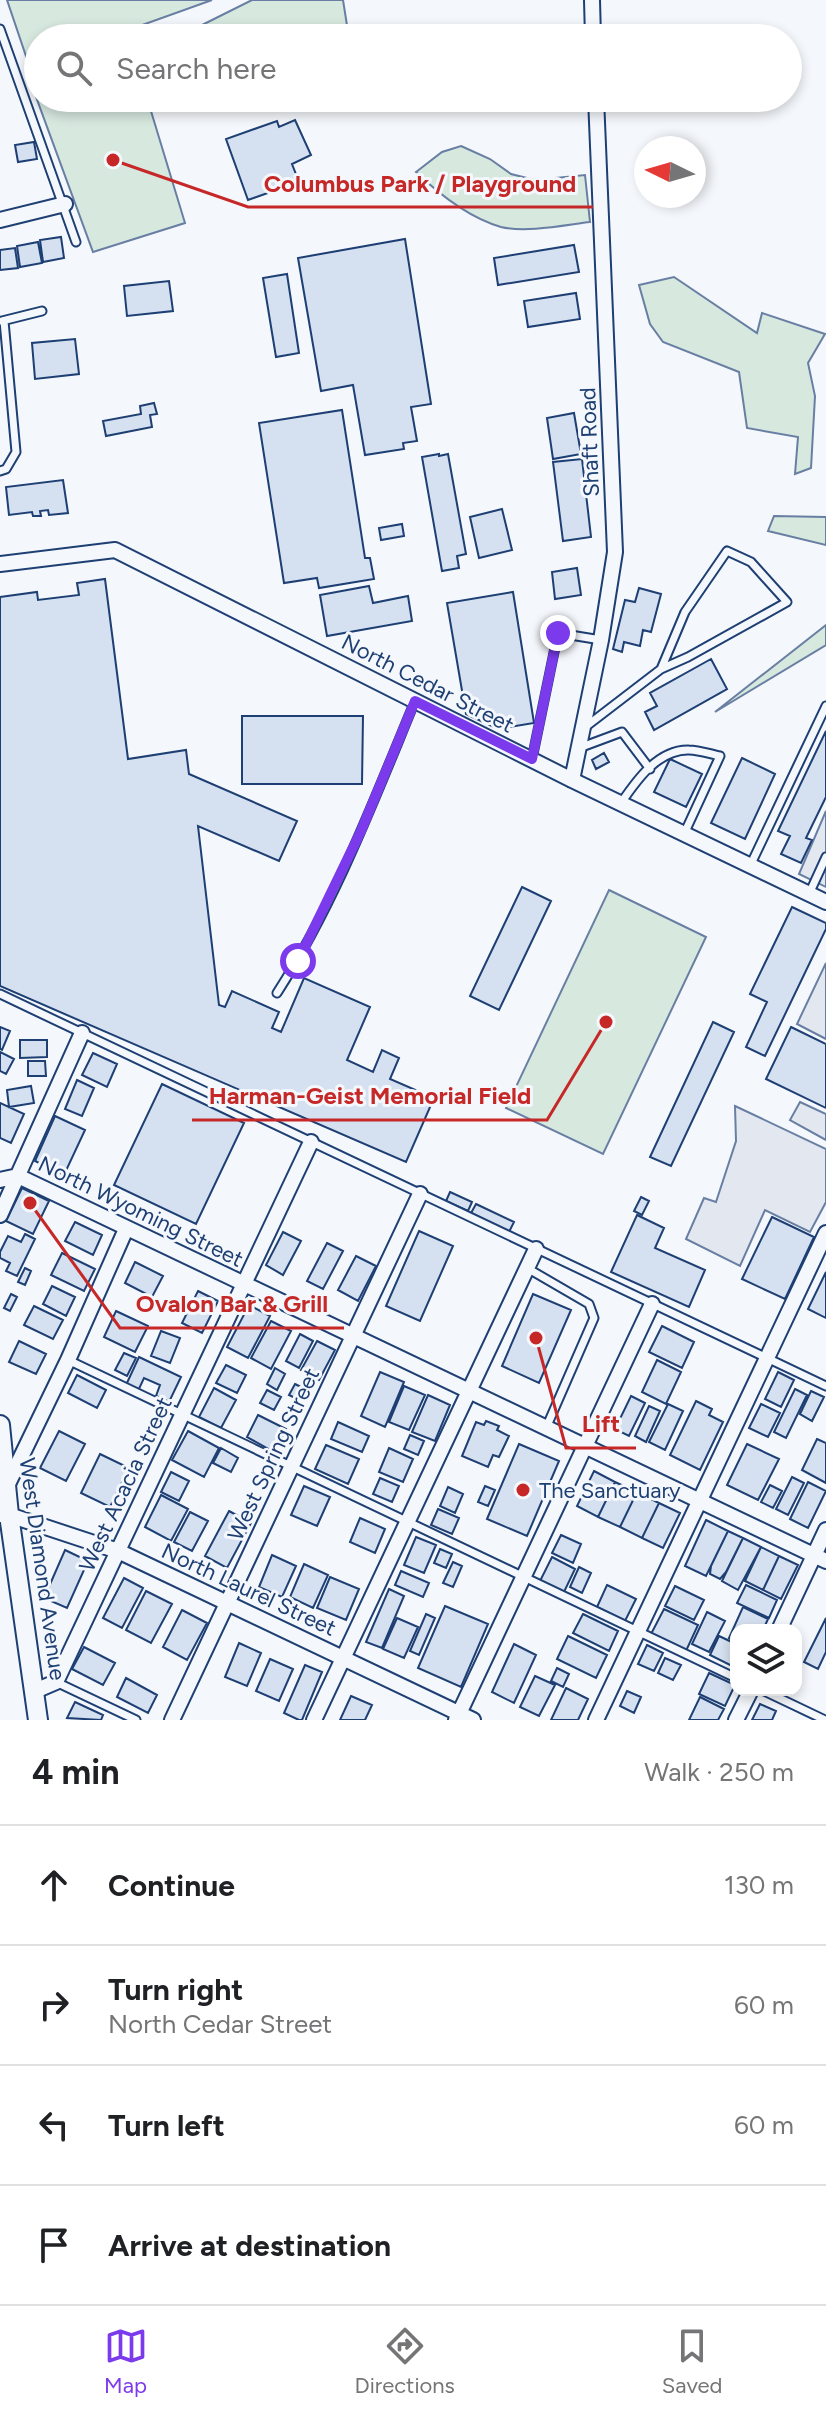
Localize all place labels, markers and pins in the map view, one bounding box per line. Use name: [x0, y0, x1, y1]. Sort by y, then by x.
callout: Columbus Park / Playground: [248, 159, 593, 207]
callout: Harman-Geist Memorial Field: [192, 1072, 547, 1120]
callout: Ovalon Bar & Grill: [120, 1280, 344, 1328]
callout: Lift: [566, 1400, 636, 1448]
place label: The Sanctuary: [539, 1477, 681, 1504]
marker: The Sanctuary: [514, 1481, 532, 1499]

